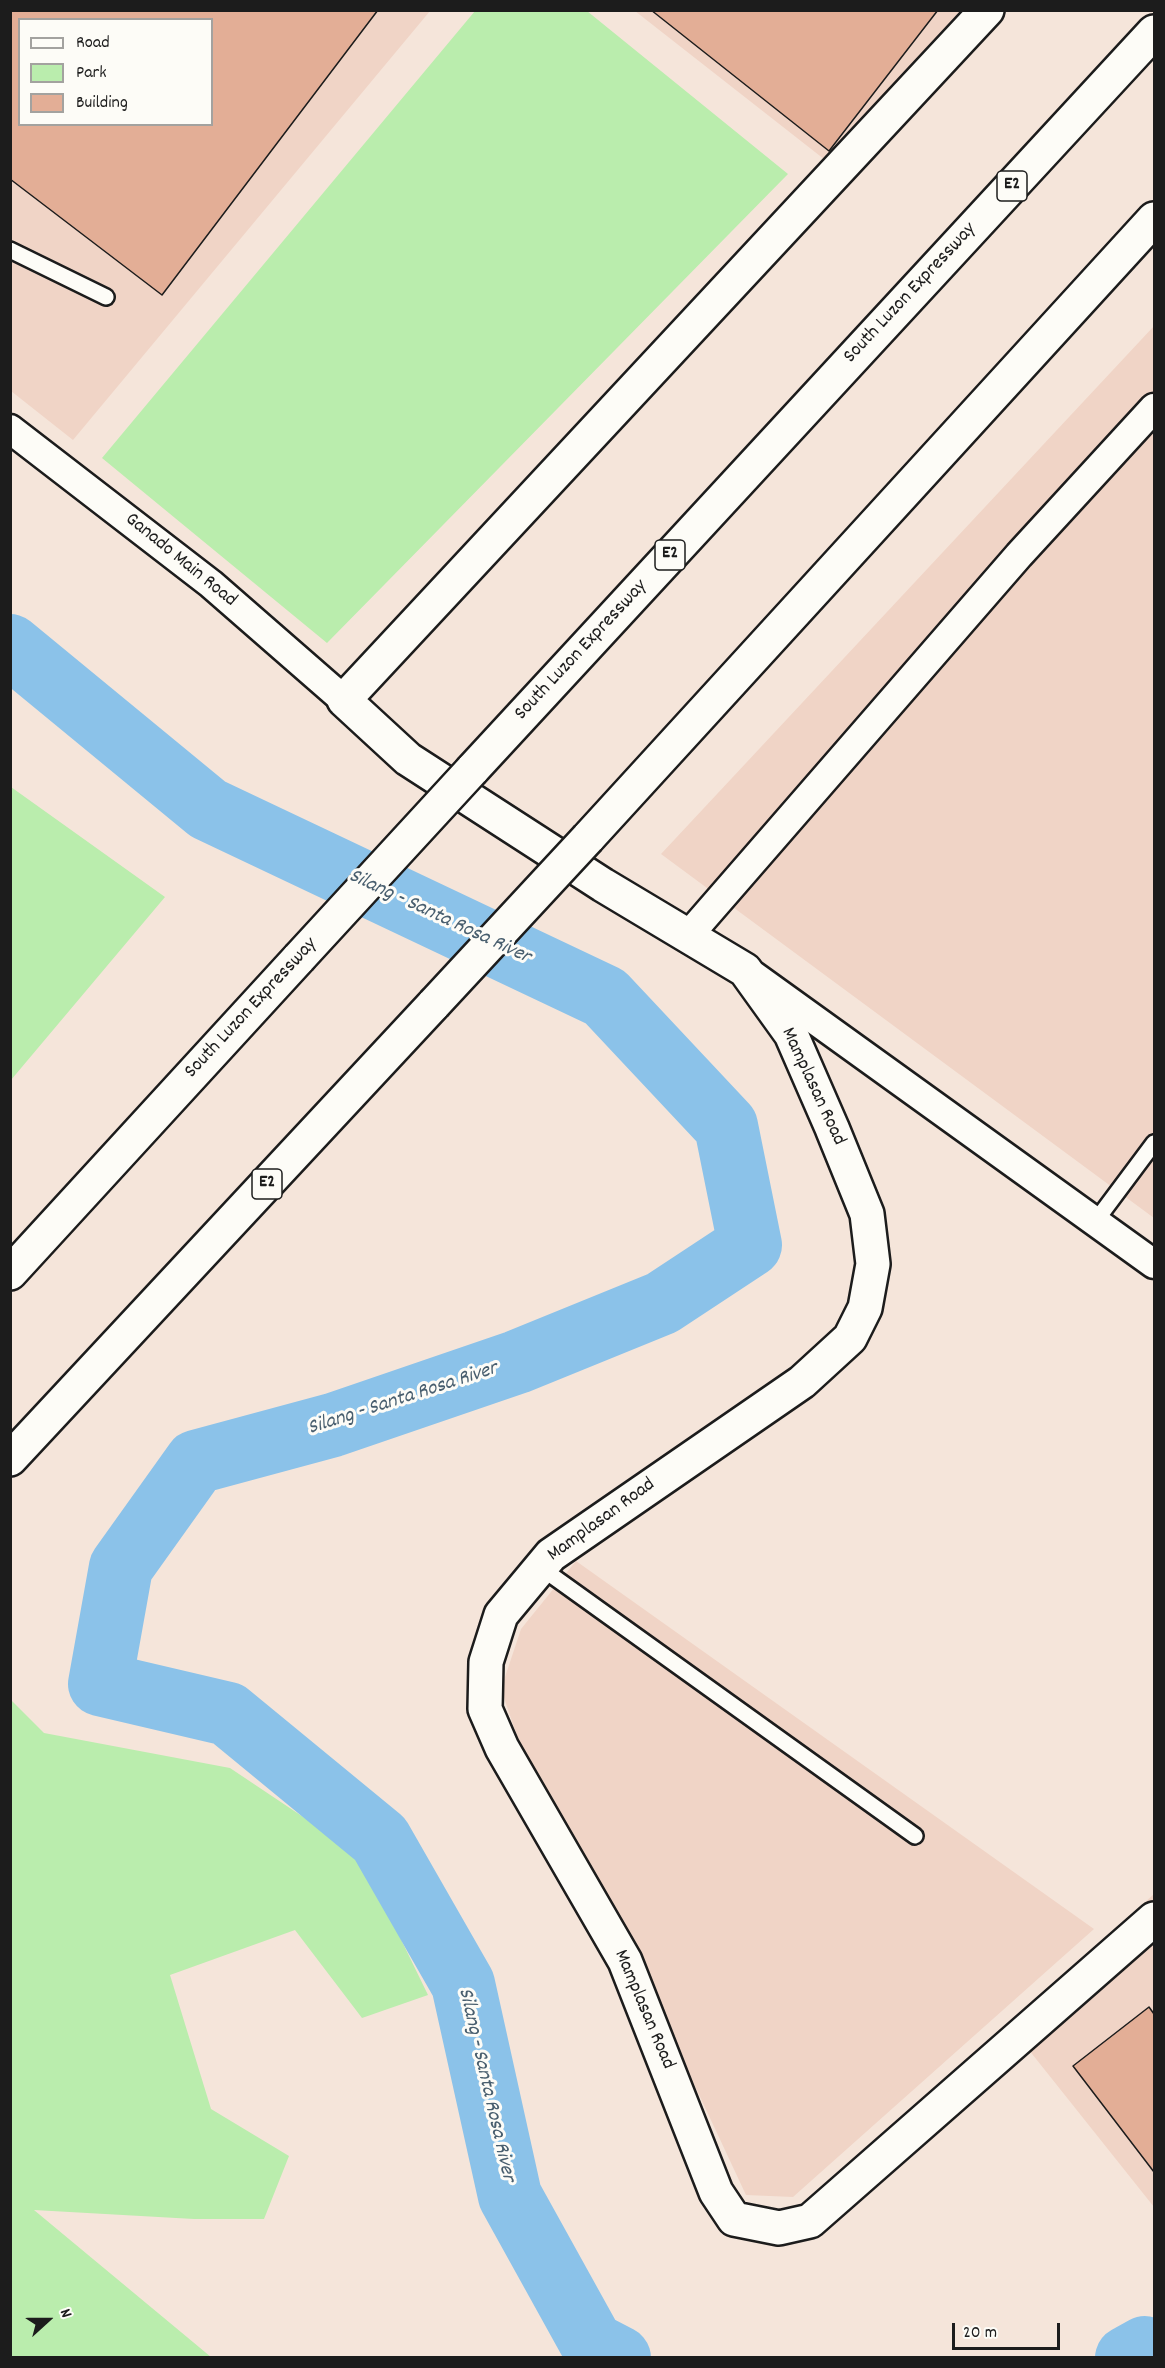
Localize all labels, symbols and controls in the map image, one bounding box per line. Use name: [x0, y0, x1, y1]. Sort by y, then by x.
legend: [18, 18, 213, 126]
text: Road: [76, 31, 110, 56]
text: Park: [76, 61, 107, 86]
text: Building: [76, 91, 128, 116]
road number: E2: [997, 171, 1027, 201]
street label: South Luzon Expressway: [840, 219, 982, 369]
street label: Ganado Main Road: [119, 509, 241, 613]
road number: E2: [655, 540, 685, 570]
street label: South Luzon Expressway: [511, 576, 653, 726]
water label: Silang - Santa Rosa River: [344, 865, 534, 971]
street label: South Luzon Expressway: [181, 934, 323, 1084]
street label: Mamplasan Road: [774, 1024, 850, 1150]
road number: E2: [252, 1169, 282, 1199]
water label: Silang - Santa Rosa River: [305, 1357, 501, 1443]
street label: Mamplasan Road: [543, 1474, 661, 1568]
street label: Mamplasan Road: [607, 1947, 679, 2073]
water label: Silang - Santa Rosa River: [450, 1986, 520, 2184]
north arrow: [18, 2290, 78, 2350]
text: N: [53, 2306, 77, 2321]
scale bar: [955, 2311, 1063, 2349]
text: 20 m: [963, 2321, 997, 2346]

